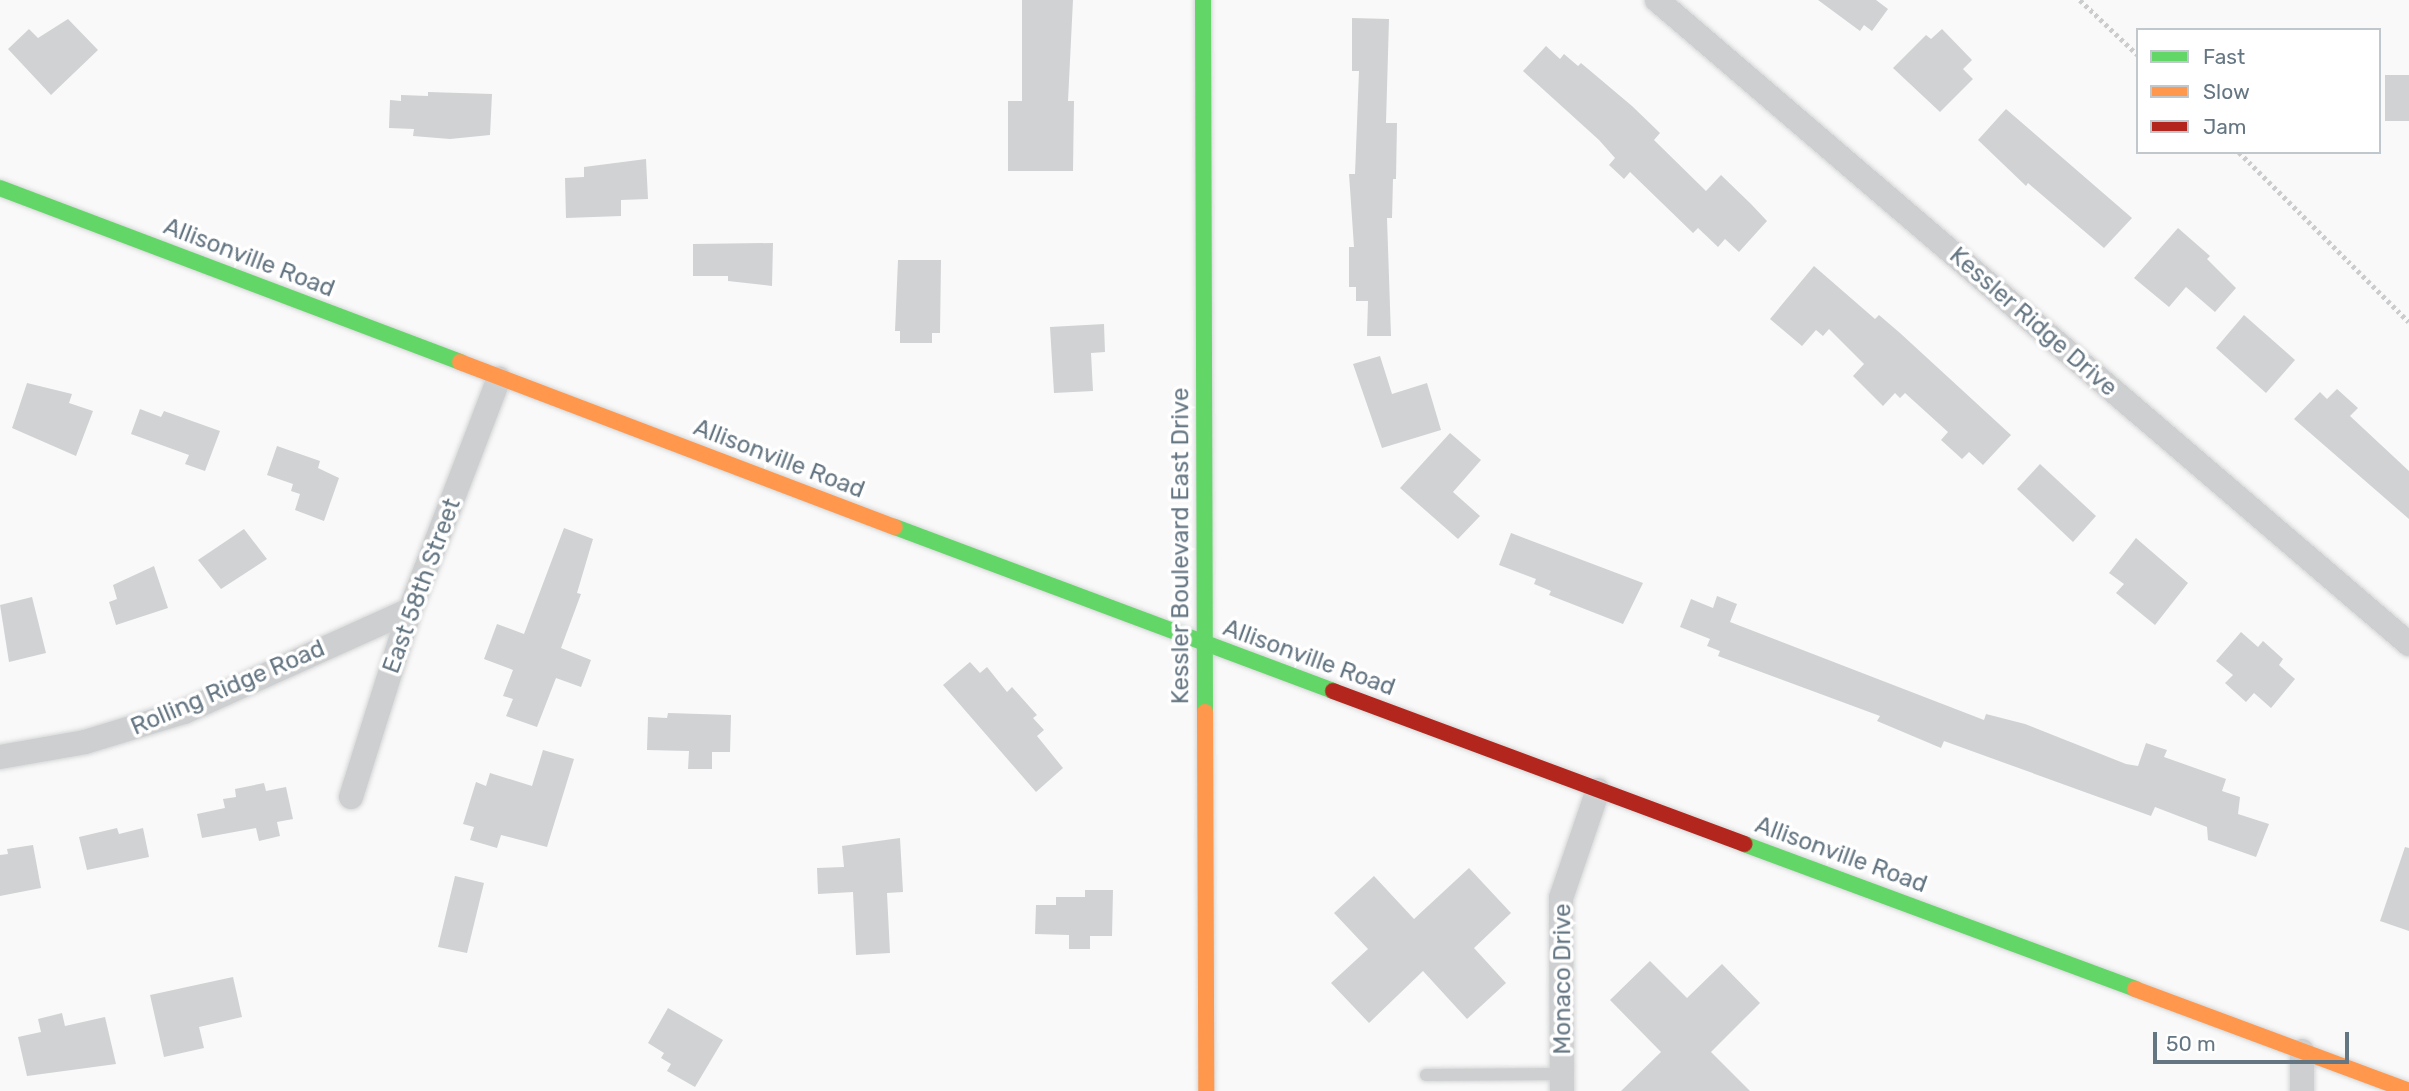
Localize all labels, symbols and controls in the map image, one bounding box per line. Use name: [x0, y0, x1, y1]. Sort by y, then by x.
legend: [2136, 28, 2381, 154]
text: Fast: [2203, 44, 2245, 69]
text: Slow: [2203, 79, 2250, 104]
text: Jam: [2203, 114, 2247, 139]
street label: Allisonville Road: [159, 212, 339, 304]
street label: Kessler Ridge Drive: [1943, 241, 2123, 403]
street label: Kessler Boulevard East Drive: [1167, 387, 1195, 705]
street label: Allisonville Road: [689, 413, 869, 505]
street label: East 58th Street: [377, 495, 467, 677]
street label: Allisonville Road: [1219, 614, 1399, 702]
street label: Rolling Ridge Road: [127, 634, 329, 742]
street label: Allisonville Road: [1751, 811, 1931, 899]
street label: Monaco Drive: [1549, 903, 1577, 1055]
scale bar: [2157, 1018, 2353, 1062]
text: 50 m: [2166, 1031, 2216, 1056]

